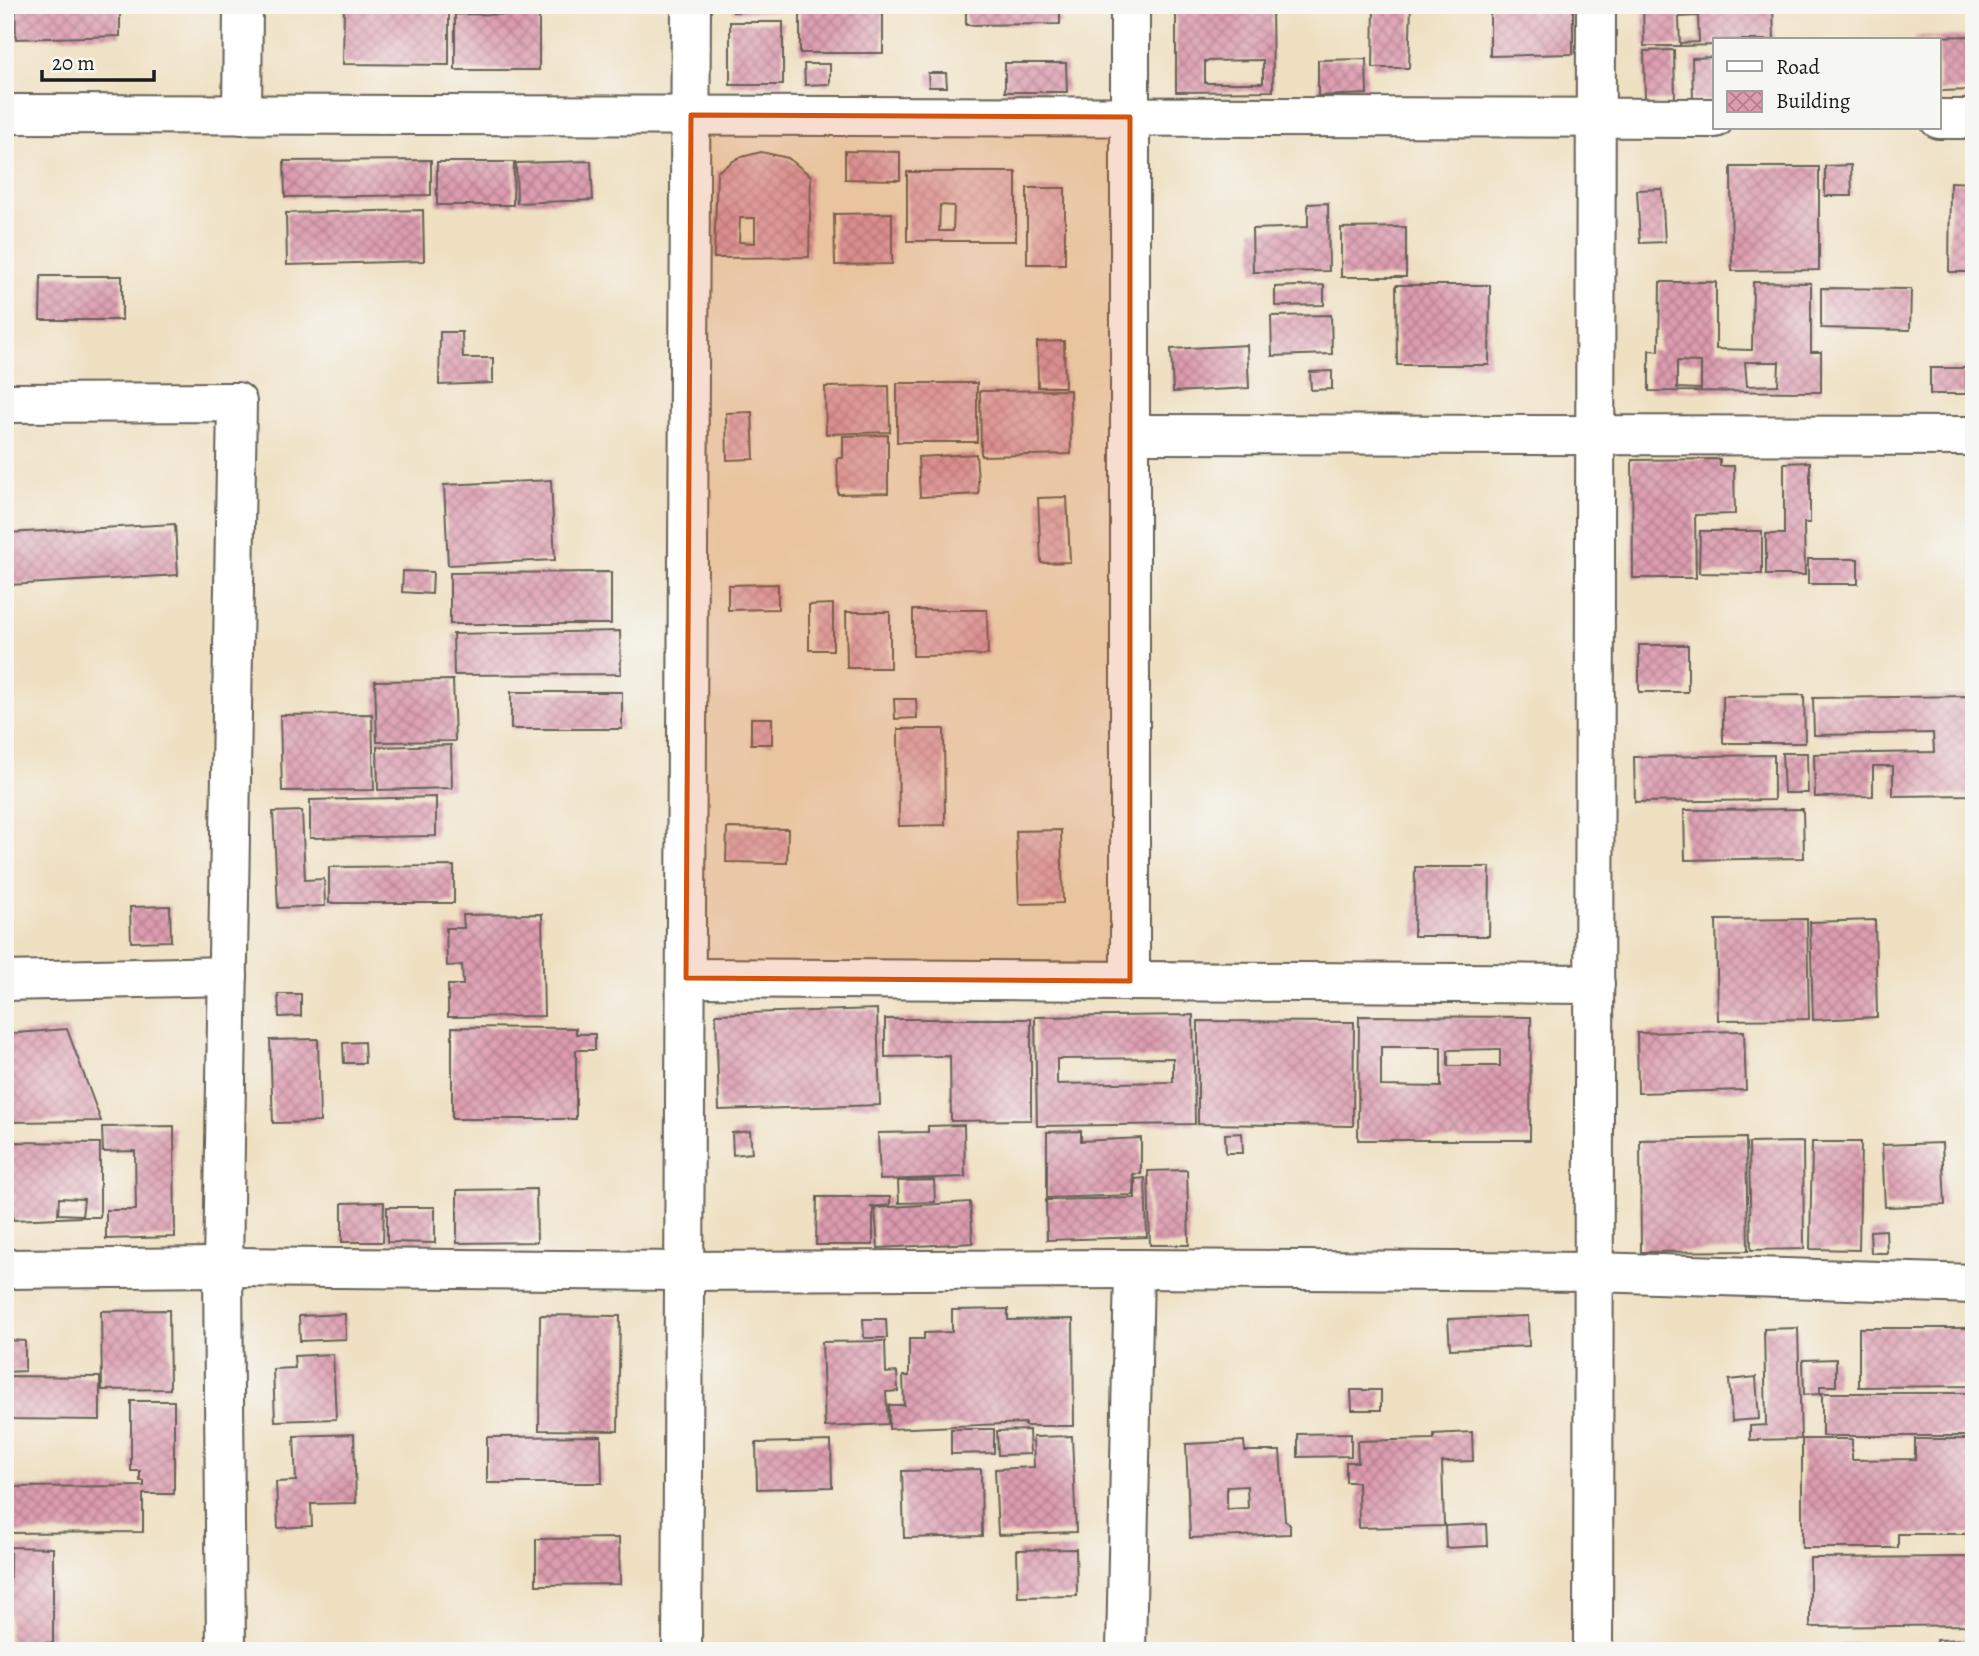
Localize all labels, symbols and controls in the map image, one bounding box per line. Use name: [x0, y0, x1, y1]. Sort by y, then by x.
scale bar: [42, 38, 154, 82]
legend: [1713, 38, 1940, 130]
text: 20 m: [52, 49, 95, 77]
text: Road: [1776, 53, 1820, 81]
text: Building: [1776, 87, 1851, 115]

